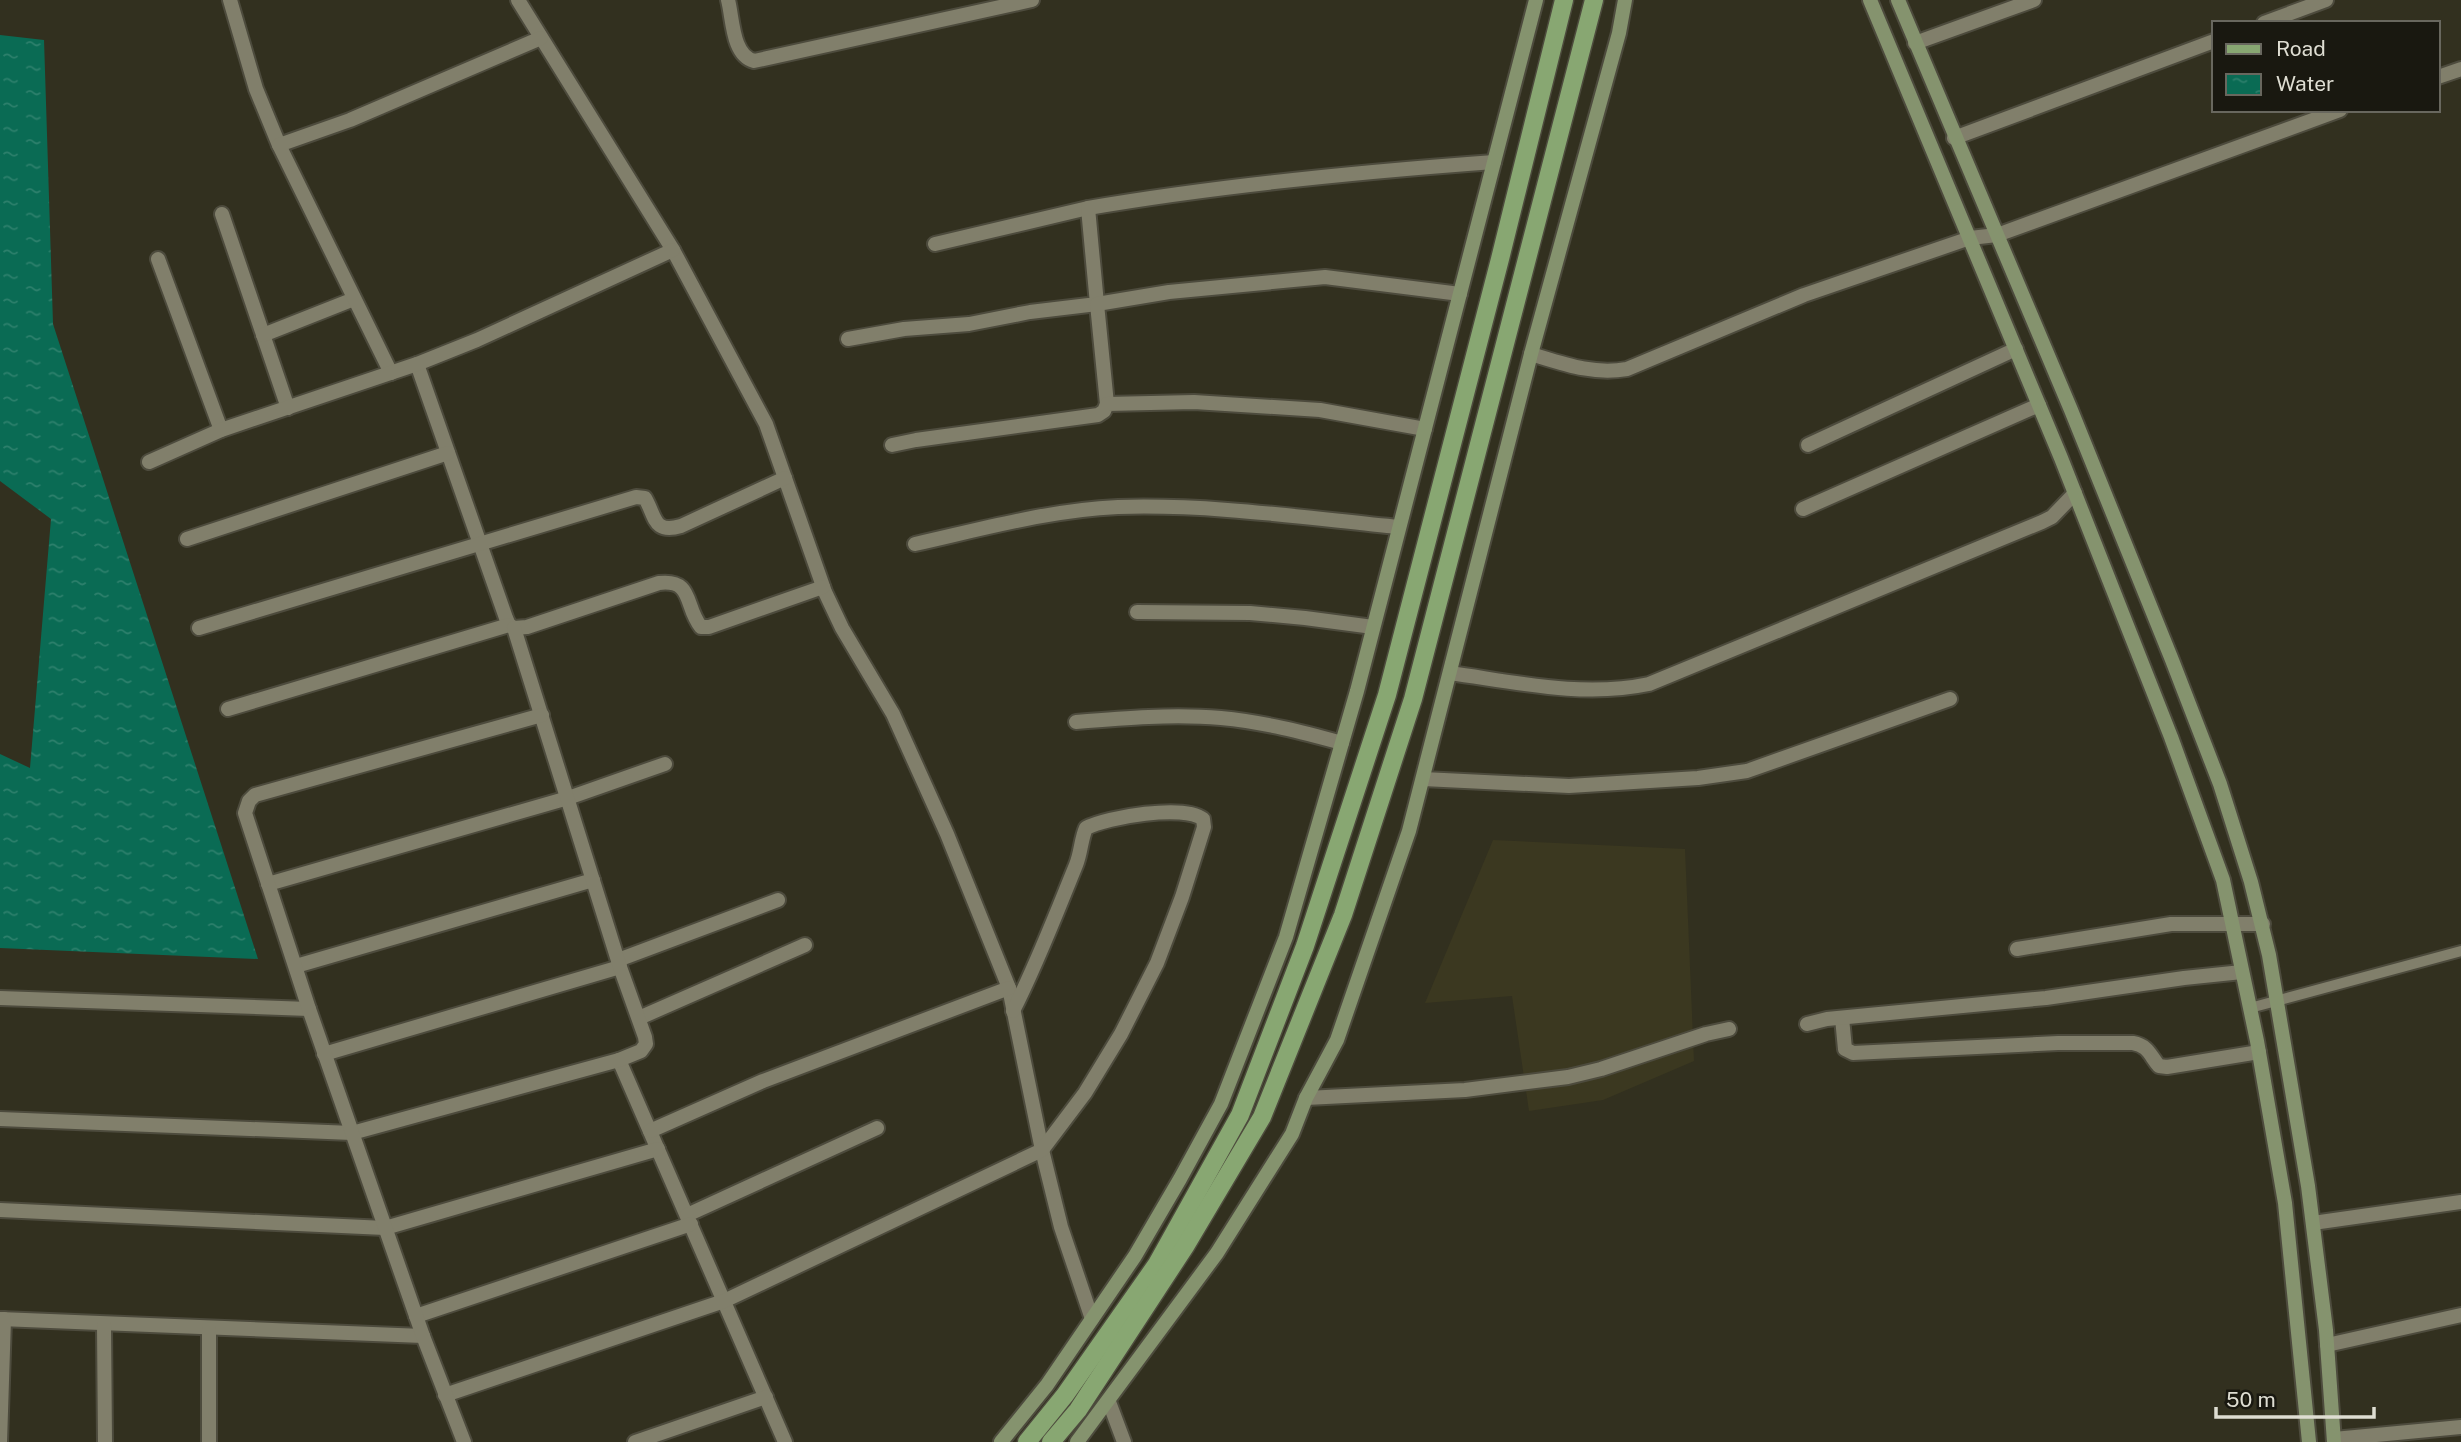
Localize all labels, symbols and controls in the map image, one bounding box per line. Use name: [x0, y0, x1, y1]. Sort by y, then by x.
legend: [2212, 21, 2440, 112]
text: Road: [2276, 36, 2326, 61]
text: Water: [2276, 71, 2334, 96]
scale bar: [2216, 1376, 2374, 1420]
text: 50 m: [2226, 1387, 2276, 1412]

